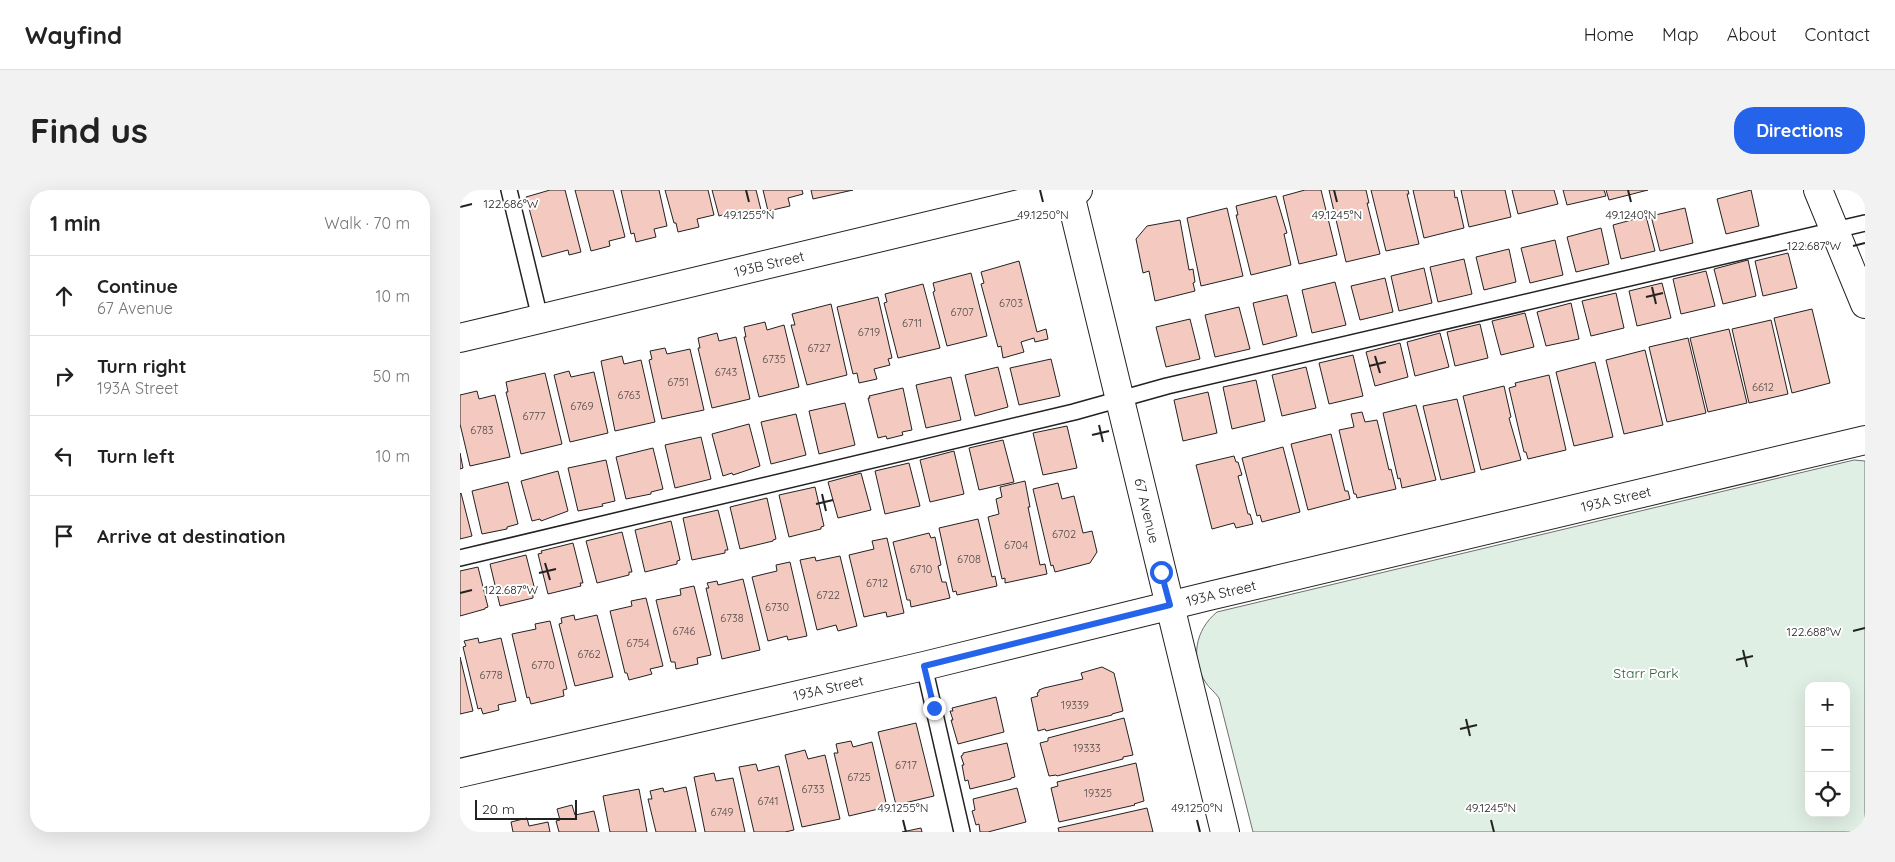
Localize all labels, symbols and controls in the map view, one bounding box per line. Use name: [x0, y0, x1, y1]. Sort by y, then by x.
text: Wayfind: [25, 20, 122, 50]
text: Home: [1584, 23, 1634, 46]
text: Map: [1662, 23, 1699, 46]
text: About: [1727, 23, 1777, 46]
text: Contact: [1805, 23, 1870, 46]
button: Directions: [1734, 107, 1865, 154]
text: Find us: [30, 108, 148, 152]
text: 122.686°W: [484, 196, 539, 211]
text: 49.1255°N: [724, 207, 774, 222]
text: 49.1250°N: [1017, 207, 1069, 222]
text: 49.1245°N: [1312, 207, 1362, 222]
text: 49.1240°N: [1605, 207, 1657, 222]
text: 1 min: [50, 210, 101, 236]
text: Walk · 70 m: [324, 213, 410, 233]
text: 122.687°W: [1787, 238, 1842, 253]
street label: 193B Street: [732, 247, 806, 281]
text: Continue: [97, 274, 178, 298]
icon: ahead: [50, 282, 78, 310]
text: 10 m: [376, 286, 410, 306]
house number: 6703: [999, 296, 1023, 310]
text: 67 Avenue: [97, 298, 173, 318]
house number: 6707: [950, 305, 974, 319]
house number: 6711: [902, 316, 922, 330]
house number: 6719: [858, 325, 880, 339]
house number: 6727: [807, 341, 831, 355]
house number: 6735: [762, 352, 786, 366]
text: Turn right: [97, 354, 186, 378]
icon: right: [50, 362, 78, 390]
house number: 6743: [715, 365, 738, 379]
text: 50 m: [373, 366, 410, 386]
house number: 6751: [667, 375, 689, 389]
text: 193A Street: [97, 378, 179, 398]
house number: 6612: [1752, 380, 1774, 394]
house number: 6763: [618, 388, 641, 402]
house number: 6769: [570, 399, 594, 413]
house number: 6777: [523, 409, 546, 423]
house number: 6783: [470, 423, 494, 437]
icon: left: [50, 442, 78, 470]
text: Turn left: [97, 444, 175, 468]
text: 10 m: [376, 446, 410, 466]
street label: 67 Avenue: [1130, 476, 1164, 545]
street label: 193A Street: [1579, 482, 1653, 516]
icon: arrive: [50, 522, 78, 550]
text: Arrive at destination: [97, 524, 286, 548]
house number: 6702: [1052, 527, 1076, 541]
house number: 6704: [1004, 538, 1028, 552]
house number: 6708: [957, 552, 981, 566]
route start: [1150, 561, 1173, 584]
house number: 6710: [910, 562, 932, 576]
house number: 6712: [866, 576, 888, 590]
street label: 193A Street: [1184, 576, 1258, 610]
text: 122.687°W: [484, 582, 539, 597]
house number: 6722: [816, 588, 840, 602]
house number: 6730: [765, 600, 789, 614]
house number: 6738: [720, 611, 744, 625]
house number: 6746: [673, 624, 695, 638]
text: 122.688°W: [1787, 624, 1842, 639]
house number: 6754: [626, 636, 650, 650]
house number: 6762: [577, 647, 601, 661]
house number: 6770: [531, 658, 555, 672]
park label: Starr Park: [1613, 664, 1679, 682]
house number: 6778: [479, 668, 503, 682]
street label: 193A Street: [791, 671, 865, 705]
map controls: [1805, 682, 1850, 817]
button: +: [1805, 682, 1850, 727]
route end: [923, 697, 946, 720]
house number: 19339: [1061, 698, 1089, 712]
button: −: [1805, 727, 1850, 772]
house number: 19333: [1073, 741, 1101, 755]
house number: 6717: [895, 758, 917, 772]
house number: 6725: [847, 770, 871, 784]
button: locate: [1805, 772, 1850, 817]
house number: 6733: [801, 782, 825, 796]
house number: 19325: [1084, 786, 1112, 800]
house number: 6741: [758, 794, 778, 808]
scale bar: [475, 797, 578, 820]
text: 20 m: [482, 800, 515, 818]
text: 49.1255°N: [878, 800, 928, 815]
text: 49.1250°N: [1171, 800, 1223, 815]
text: 49.1245°N: [1466, 800, 1516, 815]
house number: 6749: [711, 805, 733, 819]

